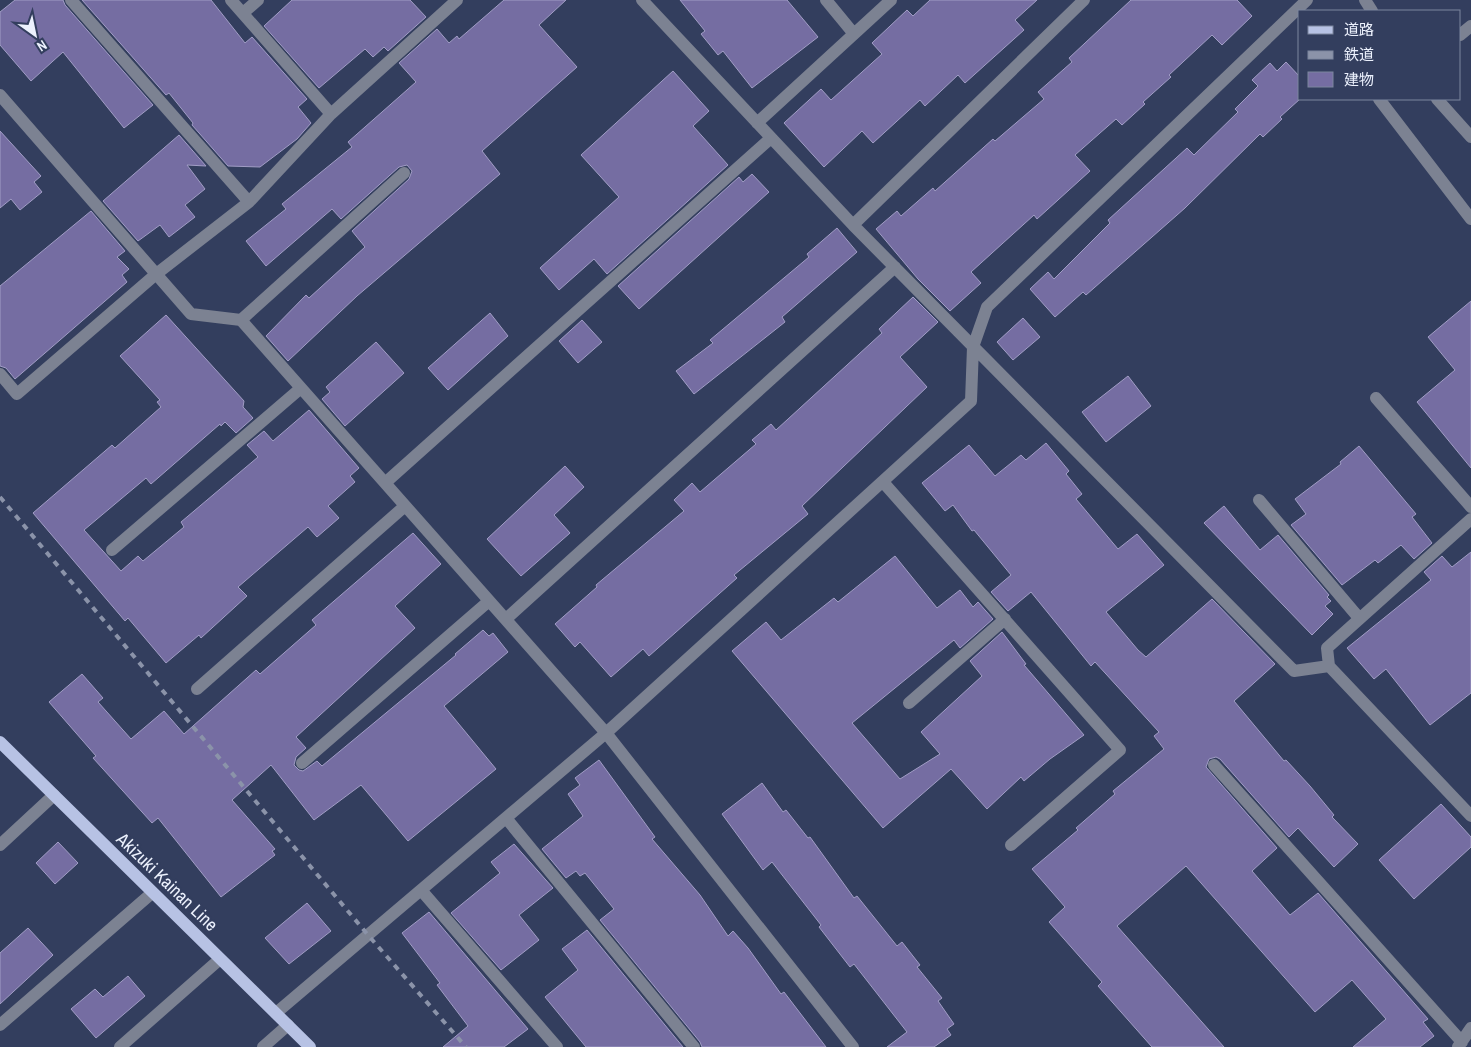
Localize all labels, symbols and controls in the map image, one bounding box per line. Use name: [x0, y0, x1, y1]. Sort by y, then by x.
north arrow: [10, 10, 60, 60]
legend: [1298, 10, 1461, 100]
text: 道路: [1344, 19, 1374, 40]
text: N: [34, 36, 50, 56]
text: 鉄道: [1344, 44, 1374, 65]
text: 建物: [1344, 69, 1374, 90]
street label: Akizuki Kainan Line: [110, 826, 224, 937]

